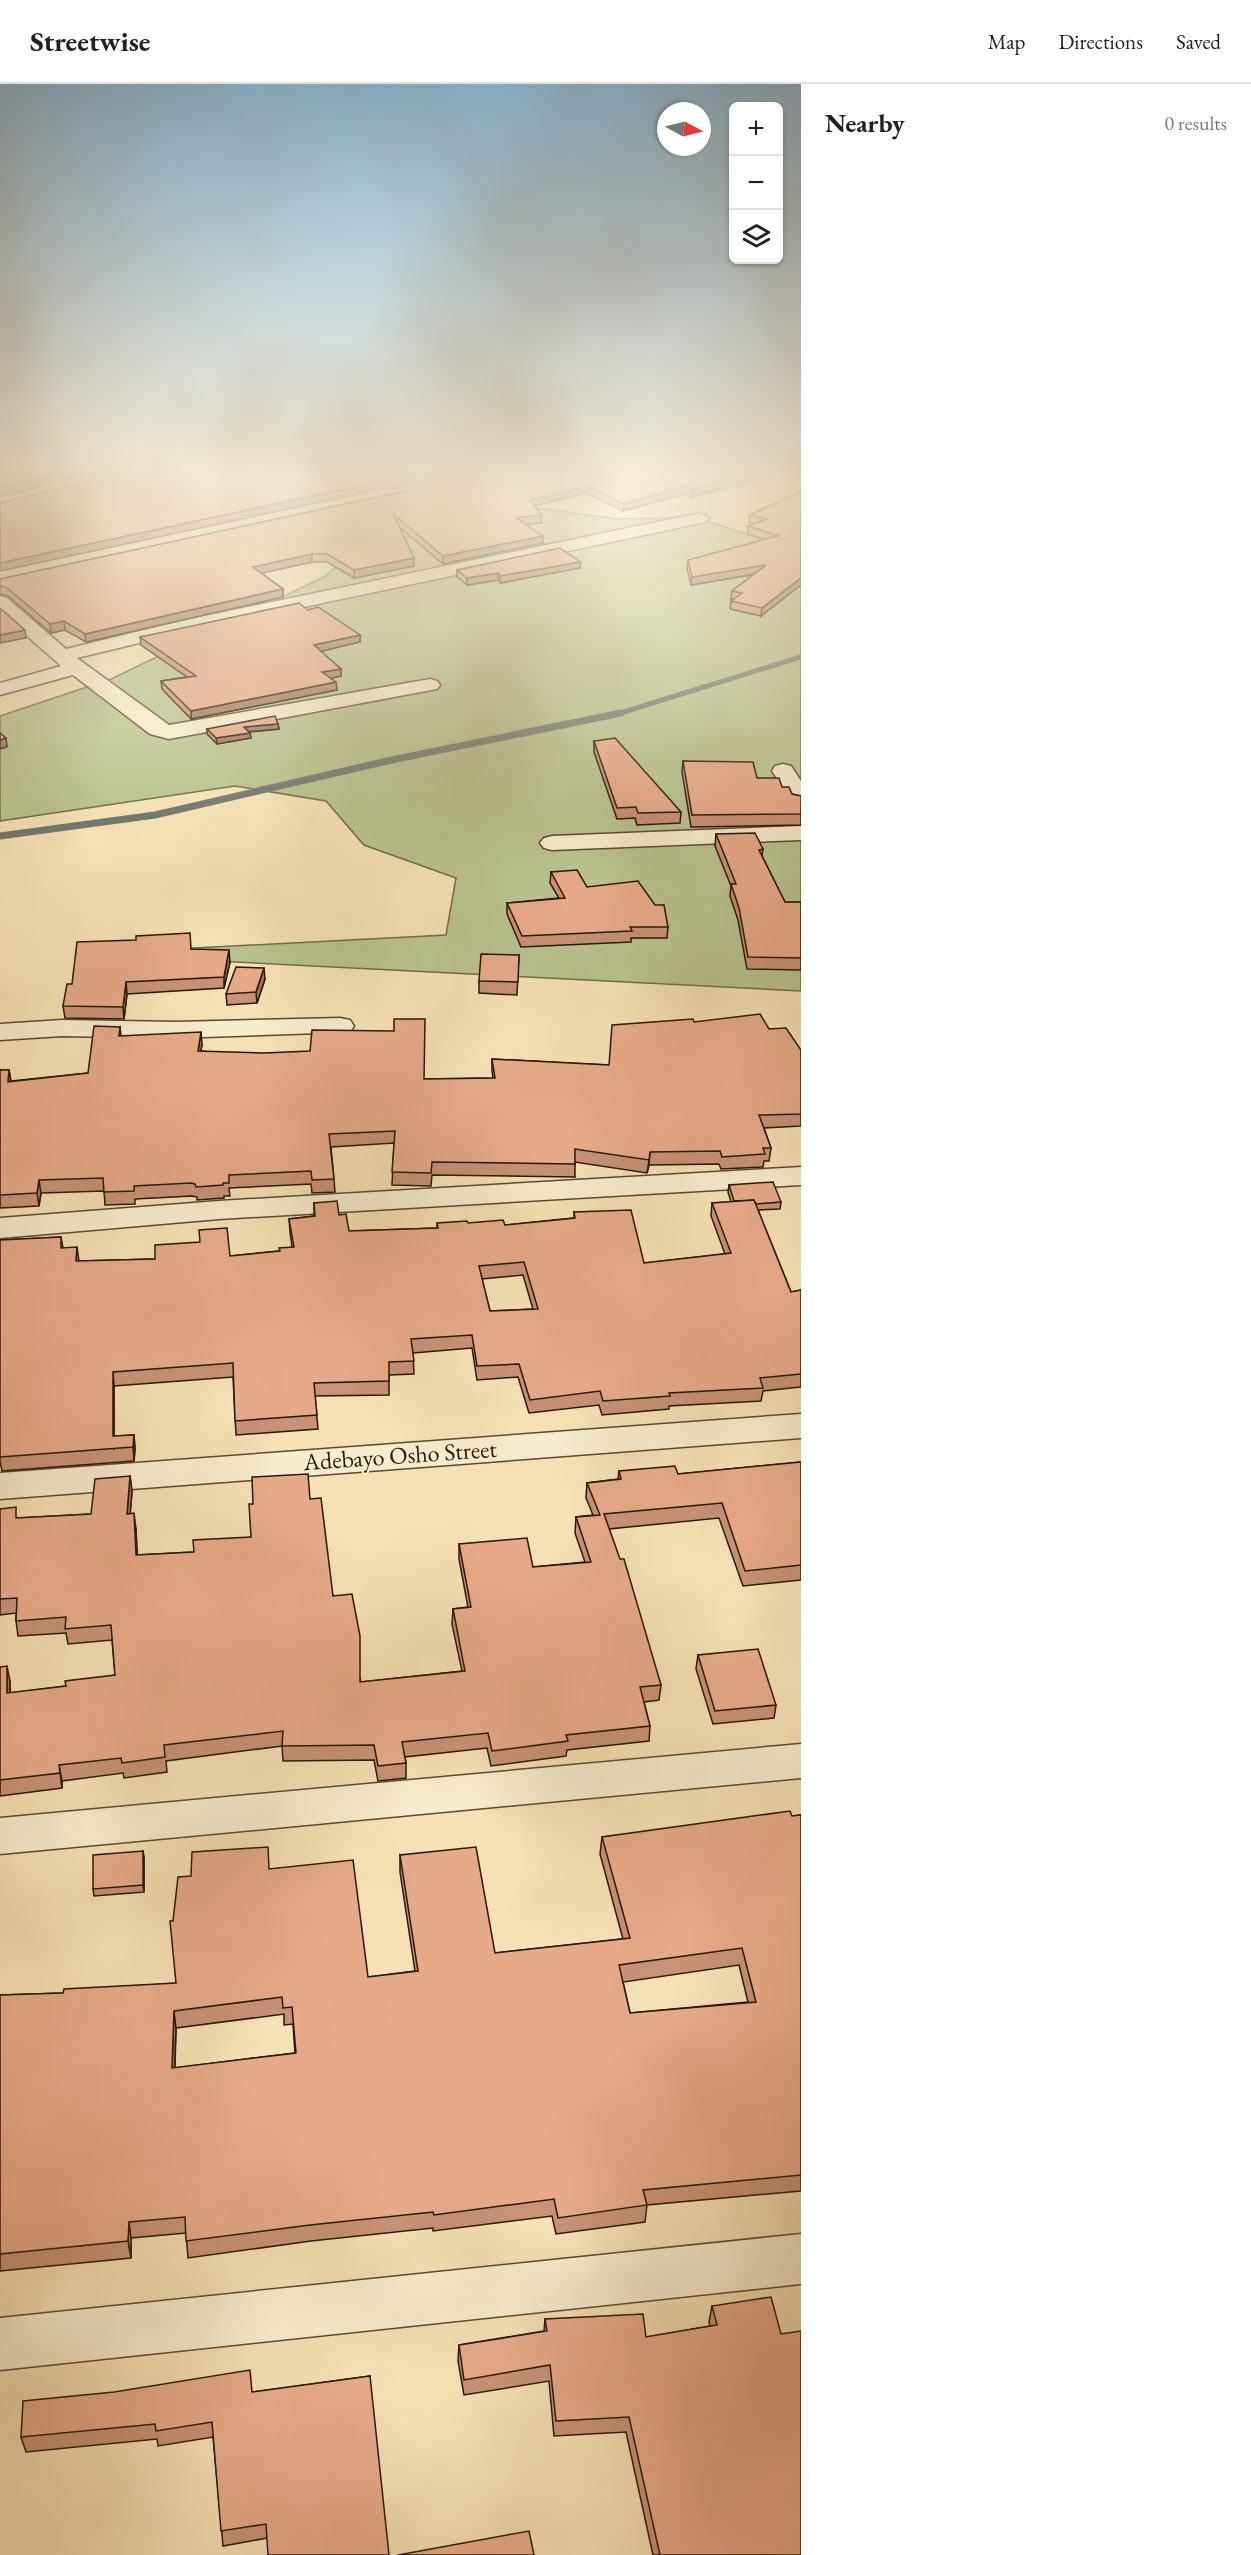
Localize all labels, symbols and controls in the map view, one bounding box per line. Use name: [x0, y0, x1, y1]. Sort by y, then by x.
text: Streetwise: [30, 23, 150, 59]
text: Map: [988, 28, 1025, 55]
text: Directions: [1058, 28, 1143, 55]
text: Saved: [1176, 28, 1221, 55]
north arrow: [657, 102, 711, 156]
map controls: [729, 102, 783, 264]
button: +: [729, 102, 783, 156]
text: Nearby: [825, 106, 905, 140]
text: 0 results: [1164, 110, 1227, 136]
button: −: [729, 156, 783, 210]
button: layers: [729, 210, 783, 264]
street label: Adebayo Osho Street: [301, 1433, 498, 1477]

